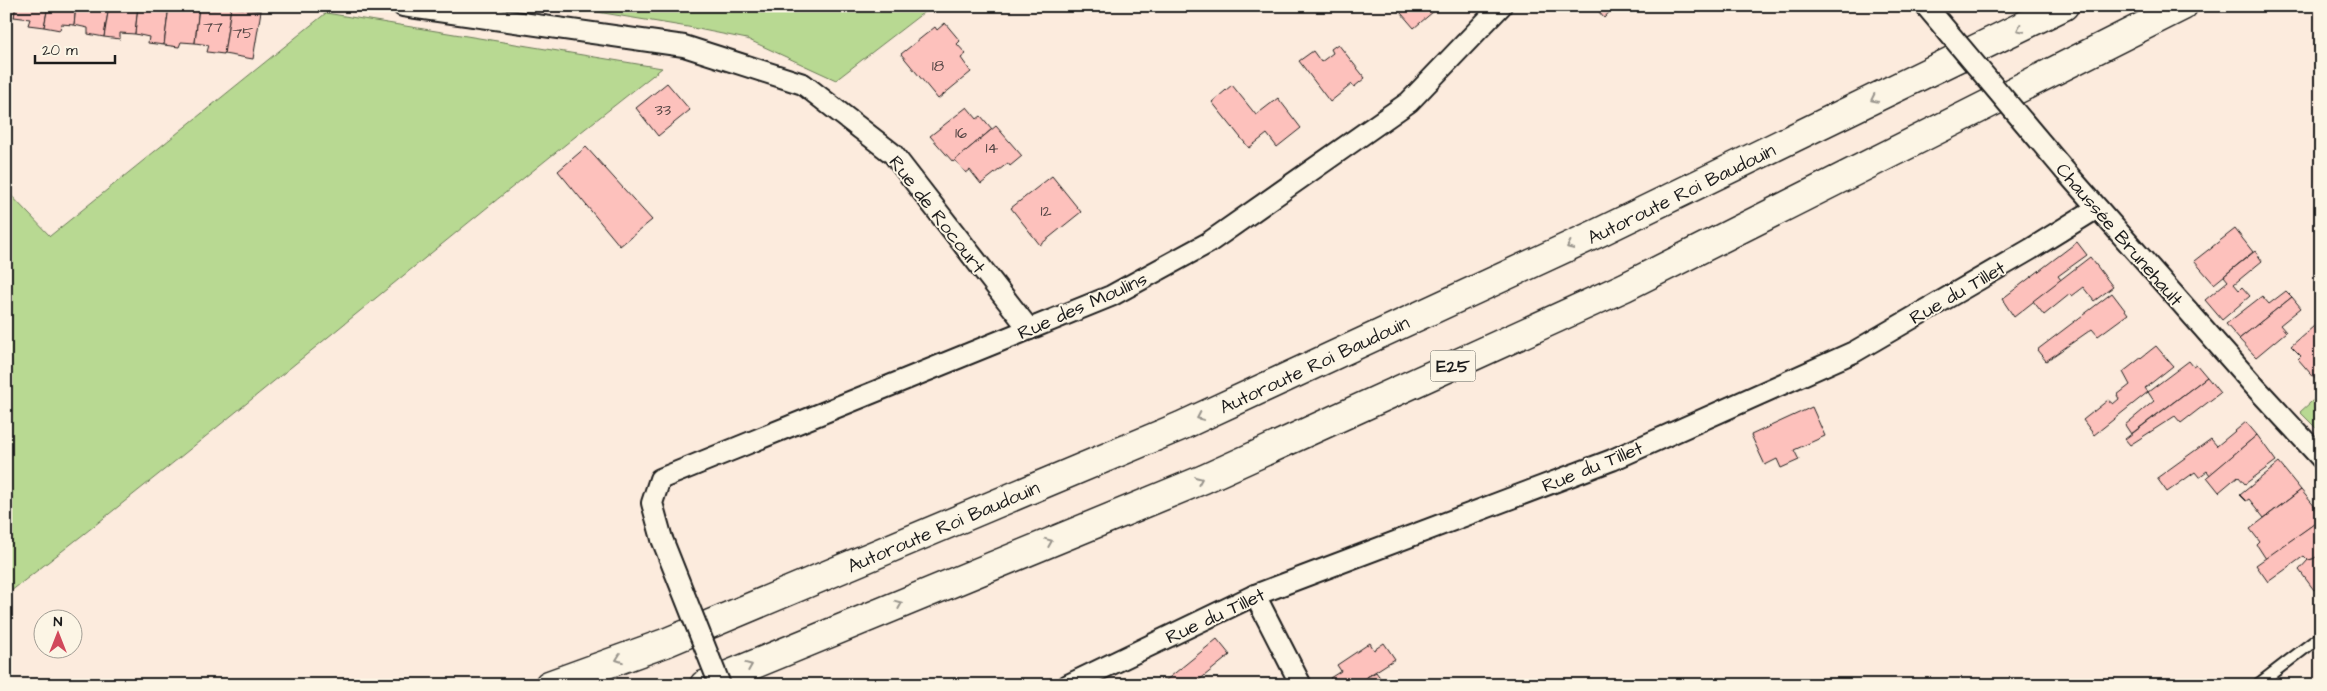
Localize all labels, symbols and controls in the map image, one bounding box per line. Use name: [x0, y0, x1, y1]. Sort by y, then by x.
house number: 77: [203, 16, 223, 38]
house number: 75: [232, 22, 254, 44]
one-way arrow: [2017, 22, 2026, 32]
scale bar: [35, 32, 115, 64]
text: 20 m: [42, 40, 78, 61]
house number: 18: [932, 55, 944, 77]
one-way arrow: [1870, 93, 1879, 104]
house number: 33: [655, 99, 671, 121]
house number: 16: [955, 122, 967, 144]
house number: 14: [986, 137, 999, 159]
street label: Autoroute Roi Baudouin: [1583, 137, 1780, 252]
street label: Rue de Rocourt: [882, 150, 992, 280]
street label: Chaussée Brunehault: [2049, 157, 2189, 313]
house number: 12: [1040, 200, 1052, 222]
one-way arrow: [1566, 240, 1575, 250]
street label: Rue du Tillet: [1905, 255, 2011, 332]
street label: Rue des Moulins: [1014, 266, 1152, 347]
street label: Autoroute Roi Baudouin: [1215, 309, 1414, 421]
road number: E25: [1430, 351, 1476, 382]
one-way arrow: [1196, 411, 1205, 421]
street label: Rue du Tillet: [1538, 435, 1647, 500]
street label: Autoroute Roi Baudouin: [843, 475, 1044, 580]
one-way arrow: [1194, 476, 1203, 487]
one-way arrow: [1044, 538, 1053, 549]
street label: Rue du Tillet: [1162, 581, 1270, 651]
one-way arrow: [894, 600, 903, 611]
north arrow: [32, 608, 82, 658]
text: N: [54, 612, 63, 632]
one-way arrow: [615, 653, 624, 663]
one-way arrow: [744, 662, 753, 673]

